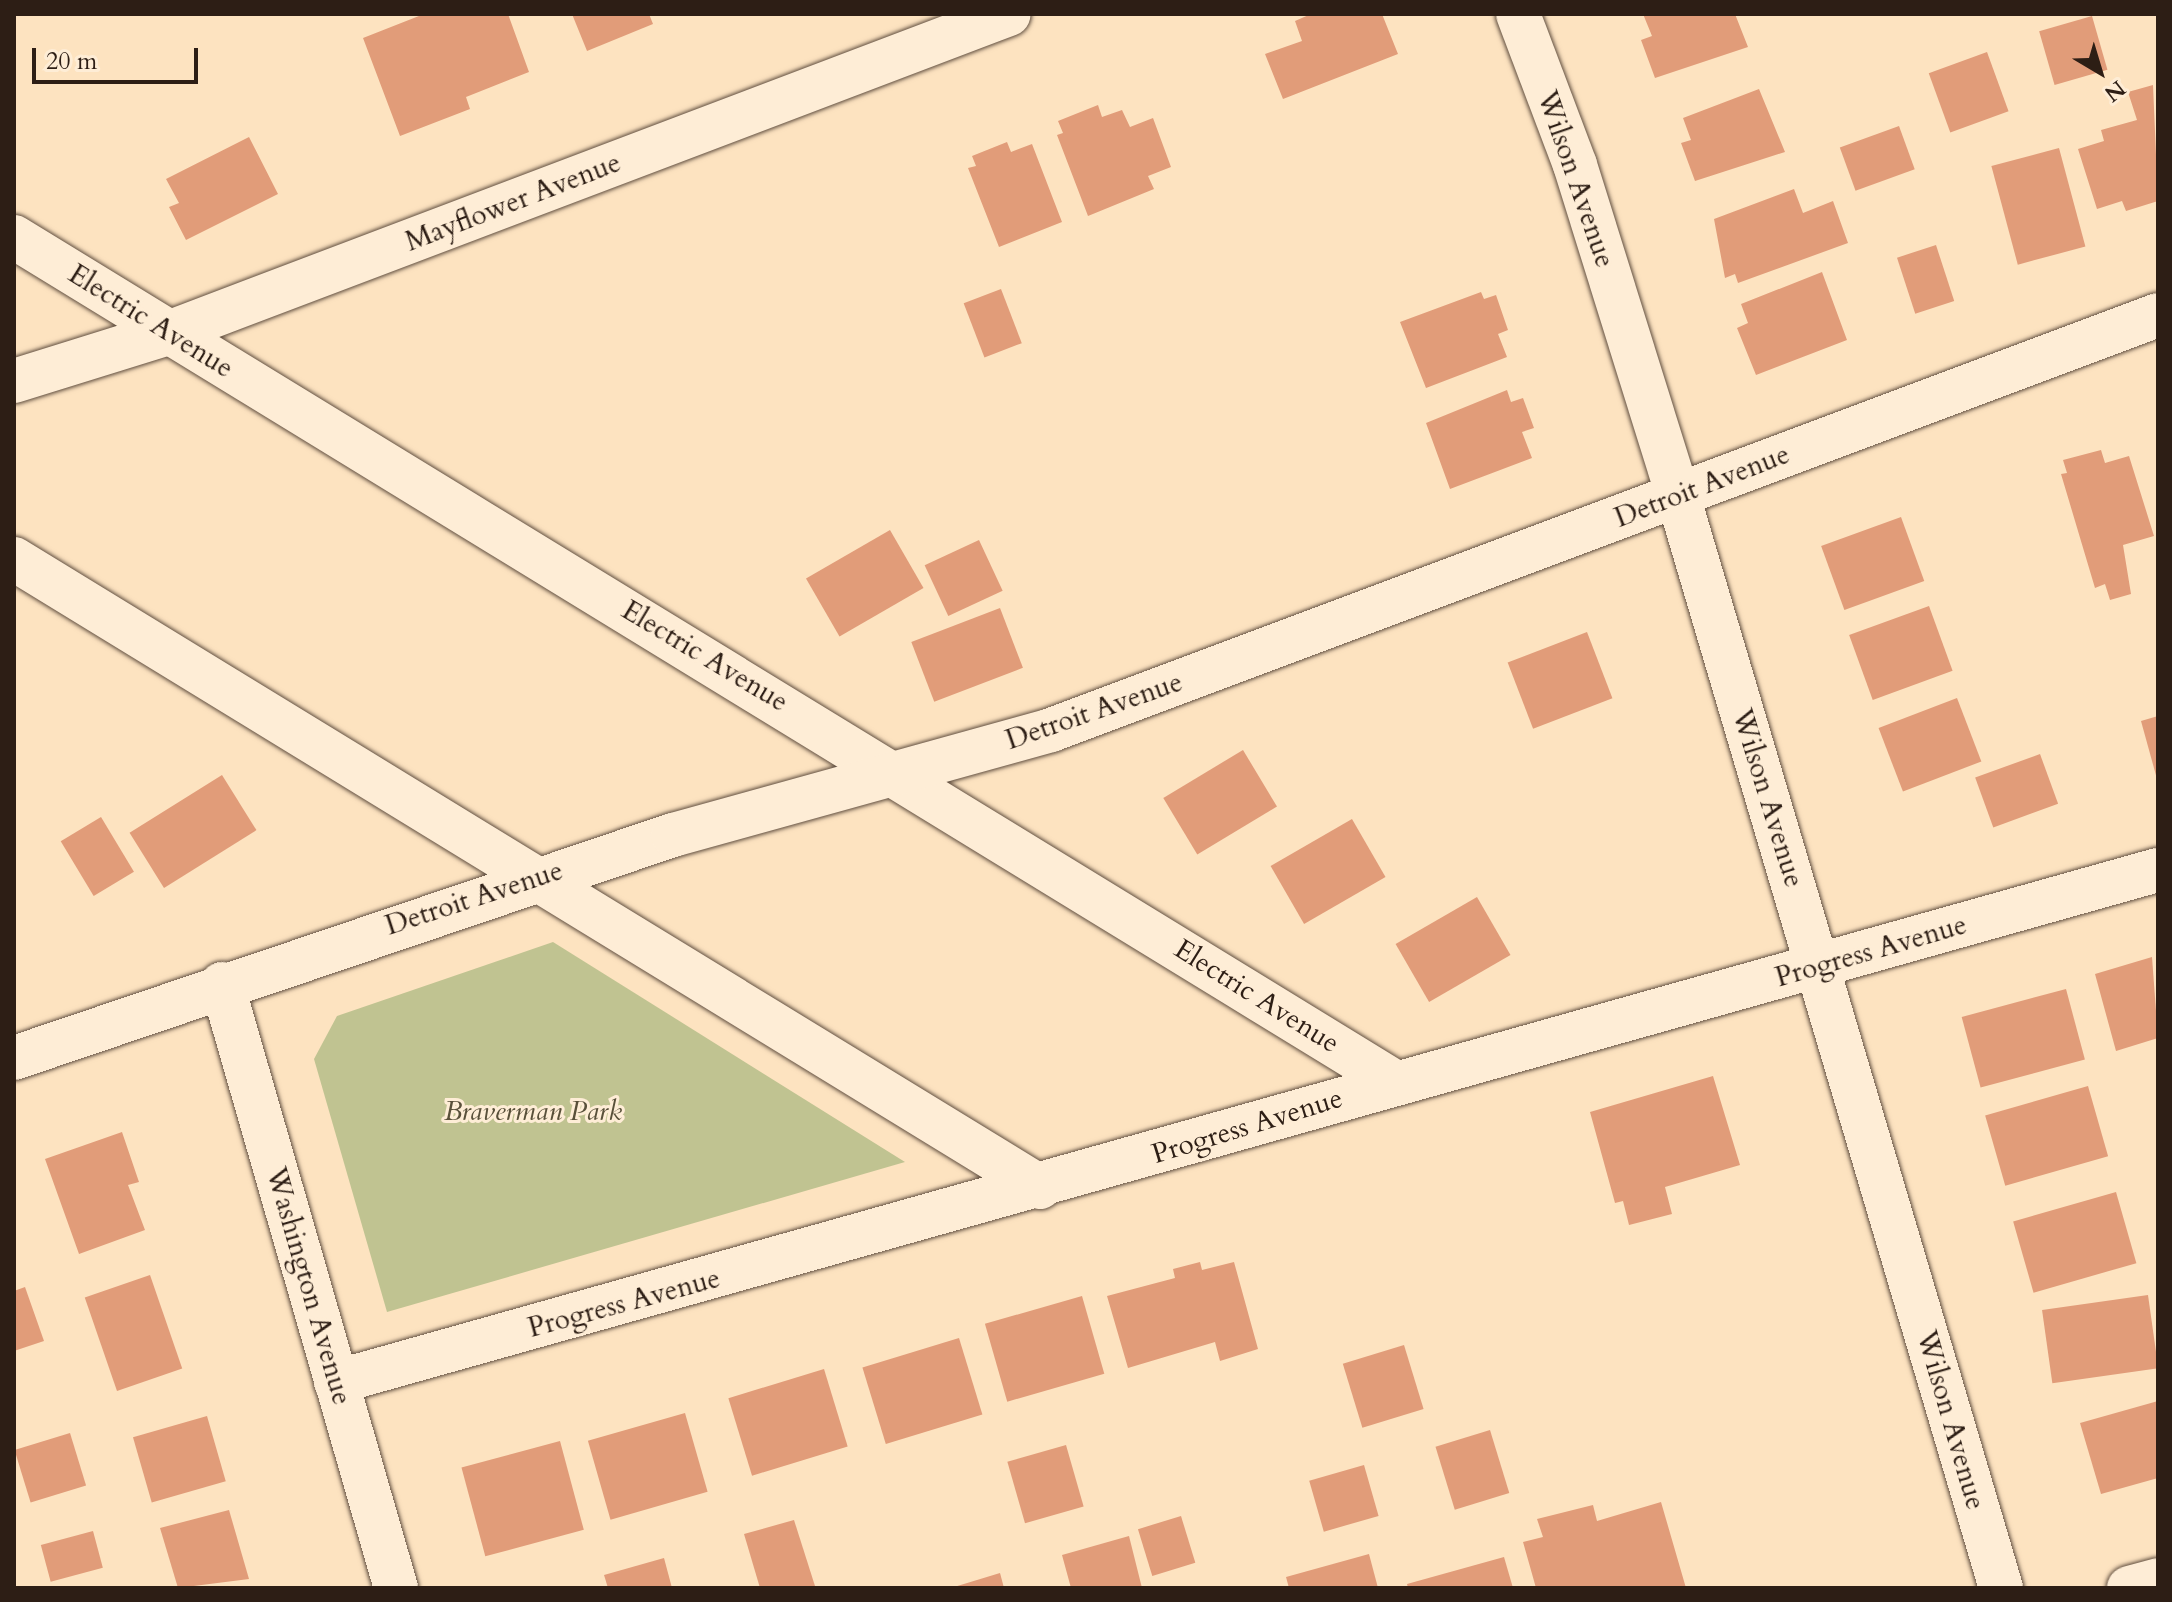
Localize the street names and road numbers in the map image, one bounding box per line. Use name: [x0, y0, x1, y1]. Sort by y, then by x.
street label: Wilson Avenue: [1530, 86, 1622, 272]
street label: Mayflower Avenue: [401, 145, 625, 259]
street label: Electric Avenue: [62, 257, 240, 385]
street label: Detroit Avenue: [1610, 437, 1794, 535]
street label: Electric Avenue: [616, 593, 794, 719]
street label: Detroit Avenue: [1001, 665, 1187, 757]
street label: Wilson Avenue: [1725, 705, 1811, 891]
street label: Detroit Avenue: [381, 853, 567, 943]
street label: Progress Avenue: [1771, 908, 1971, 994]
street label: Electric Avenue: [1168, 932, 1346, 1060]
street label: Progress Avenue: [1148, 1081, 1346, 1171]
street label: Washington Avenue: [259, 1163, 359, 1409]
street label: Progress Avenue: [524, 1261, 724, 1345]
street label: Wilson Avenue: [1909, 1327, 1993, 1513]

